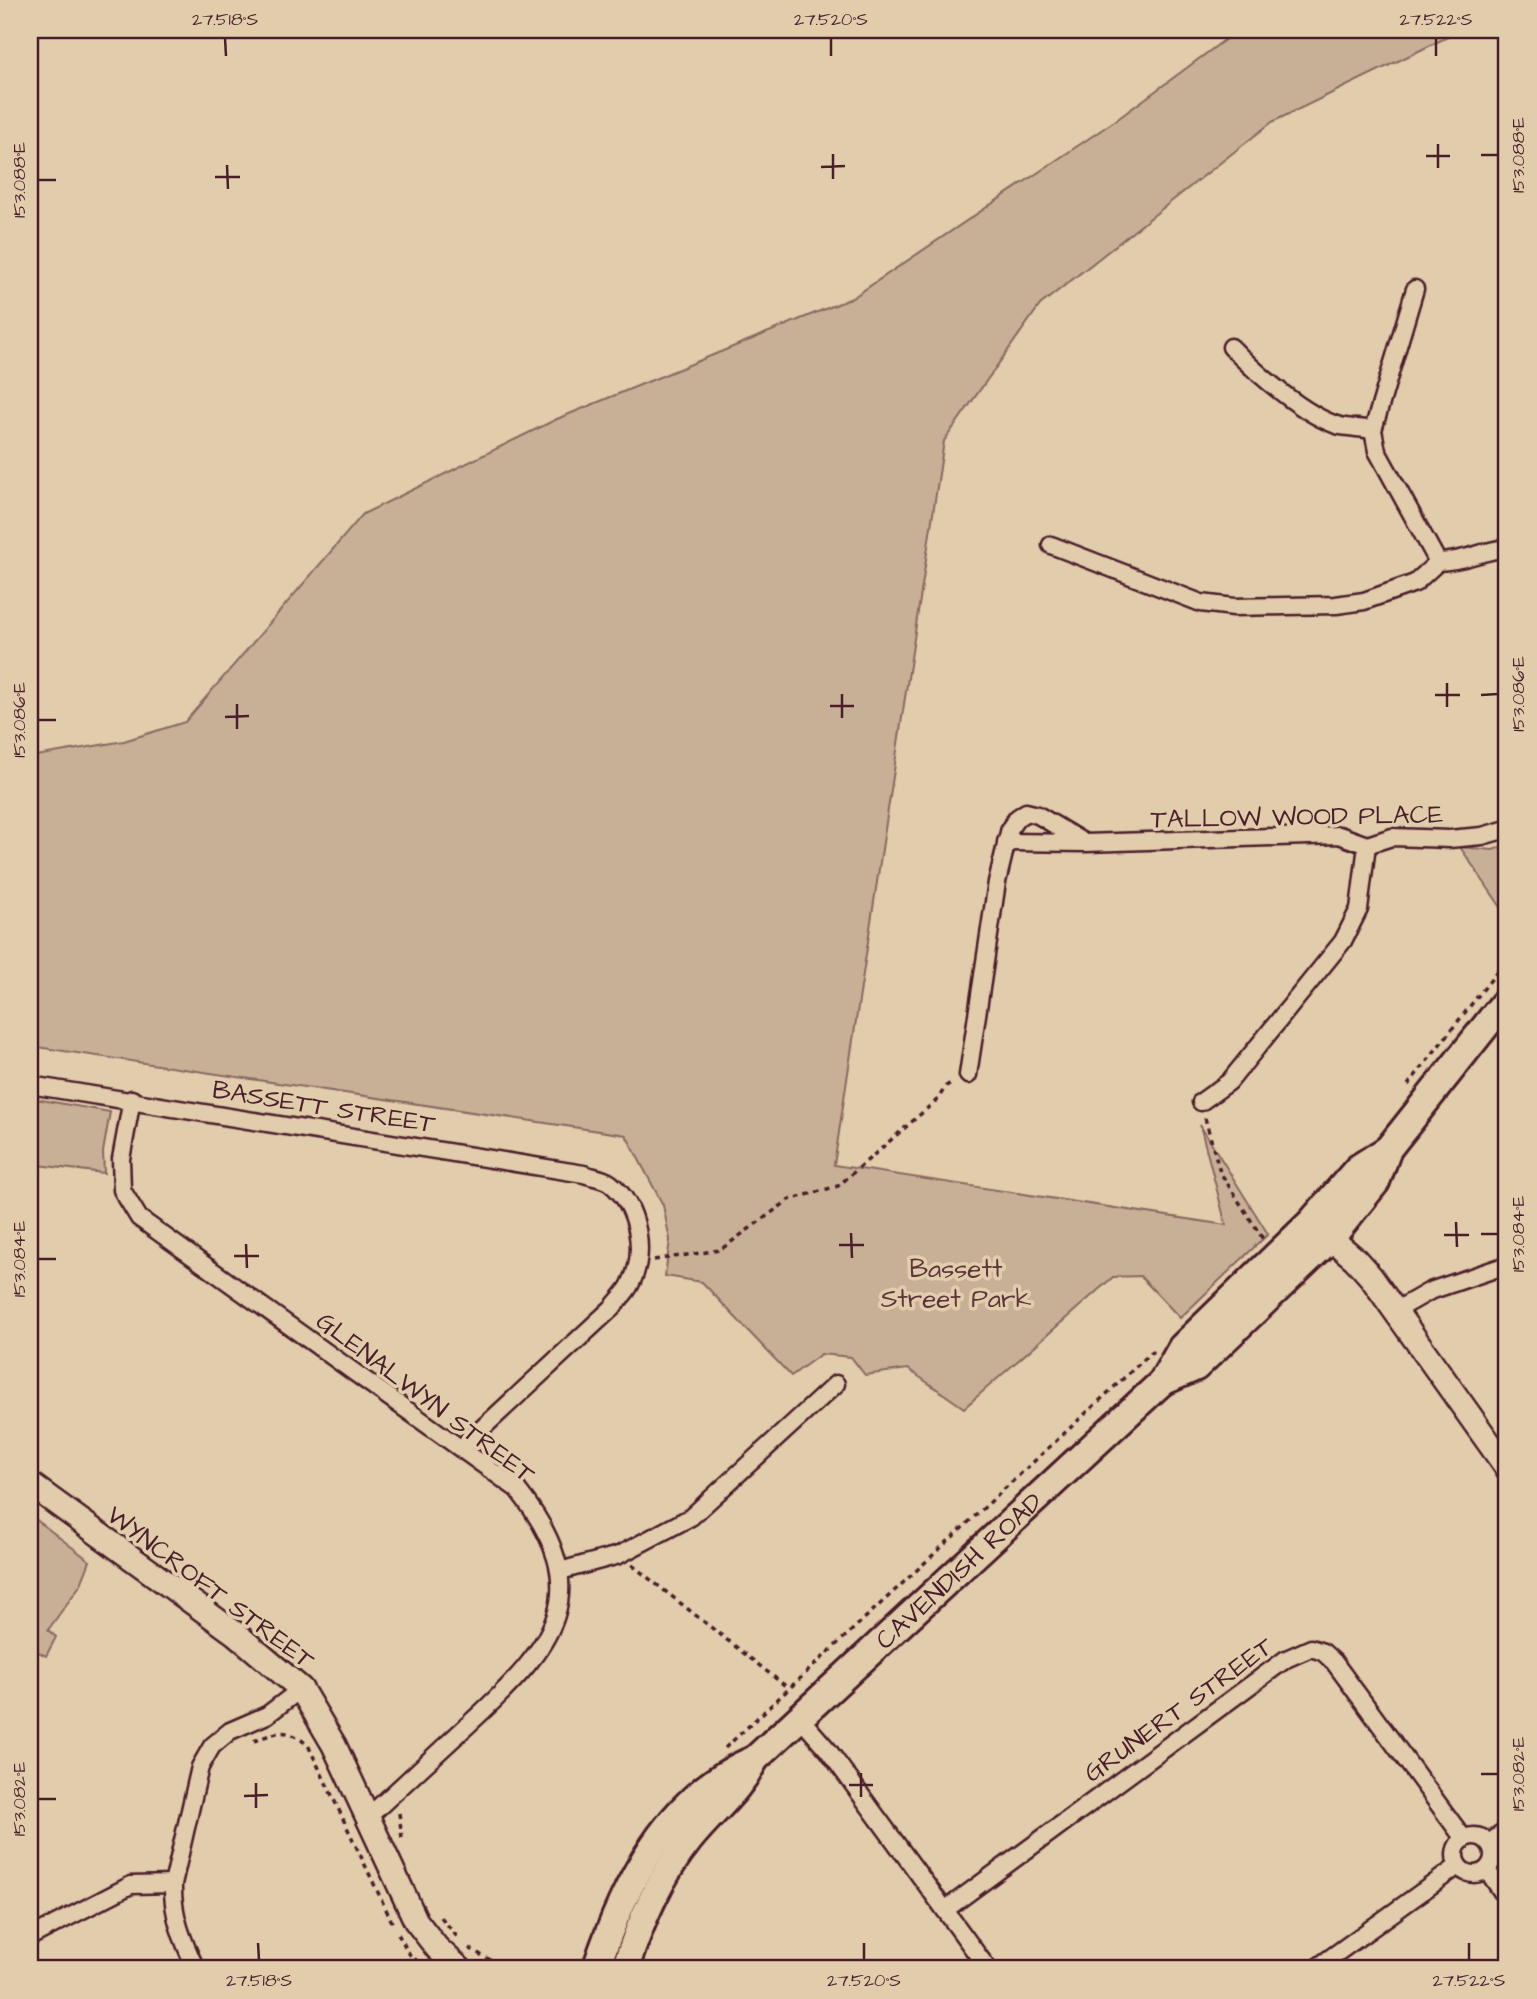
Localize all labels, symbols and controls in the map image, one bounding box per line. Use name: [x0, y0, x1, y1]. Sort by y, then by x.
text: 27.518°S: [192, 7, 258, 32]
text: 27.520°S: [794, 7, 868, 32]
text: 27.522°S: [1400, 7, 1472, 32]
text: 153.088°E: [1506, 117, 1531, 193]
text: 153.088°E: [7, 142, 32, 218]
text: 153.086°E: [1506, 656, 1531, 732]
text: 153.086°E: [7, 682, 32, 758]
street label: TALLOW WOOD PLACE: [1150, 796, 1444, 838]
street label: BASSETT STREET: [210, 1072, 439, 1143]
text: 153.084°E: [1506, 1195, 1531, 1272]
text: 153.084°E: [7, 1220, 32, 1297]
park label: Bassett Street Park: [881, 1251, 1031, 1317]
street label: GLENALWYN STREET: [308, 1303, 543, 1493]
street label: CAVENDISH ROAD: [868, 1484, 1051, 1658]
street label: WYNCROFT STREET: [99, 1498, 323, 1678]
street label: GRUNERT STREET: [1076, 1628, 1281, 1791]
text: 153.082°E: [1506, 1736, 1531, 1811]
text: 153.082°E: [7, 1761, 32, 1836]
text: 27.518°S: [226, 1968, 292, 1993]
text: 27.520°S: [827, 1968, 901, 1993]
text: 27.522°S: [1433, 1968, 1505, 1993]

